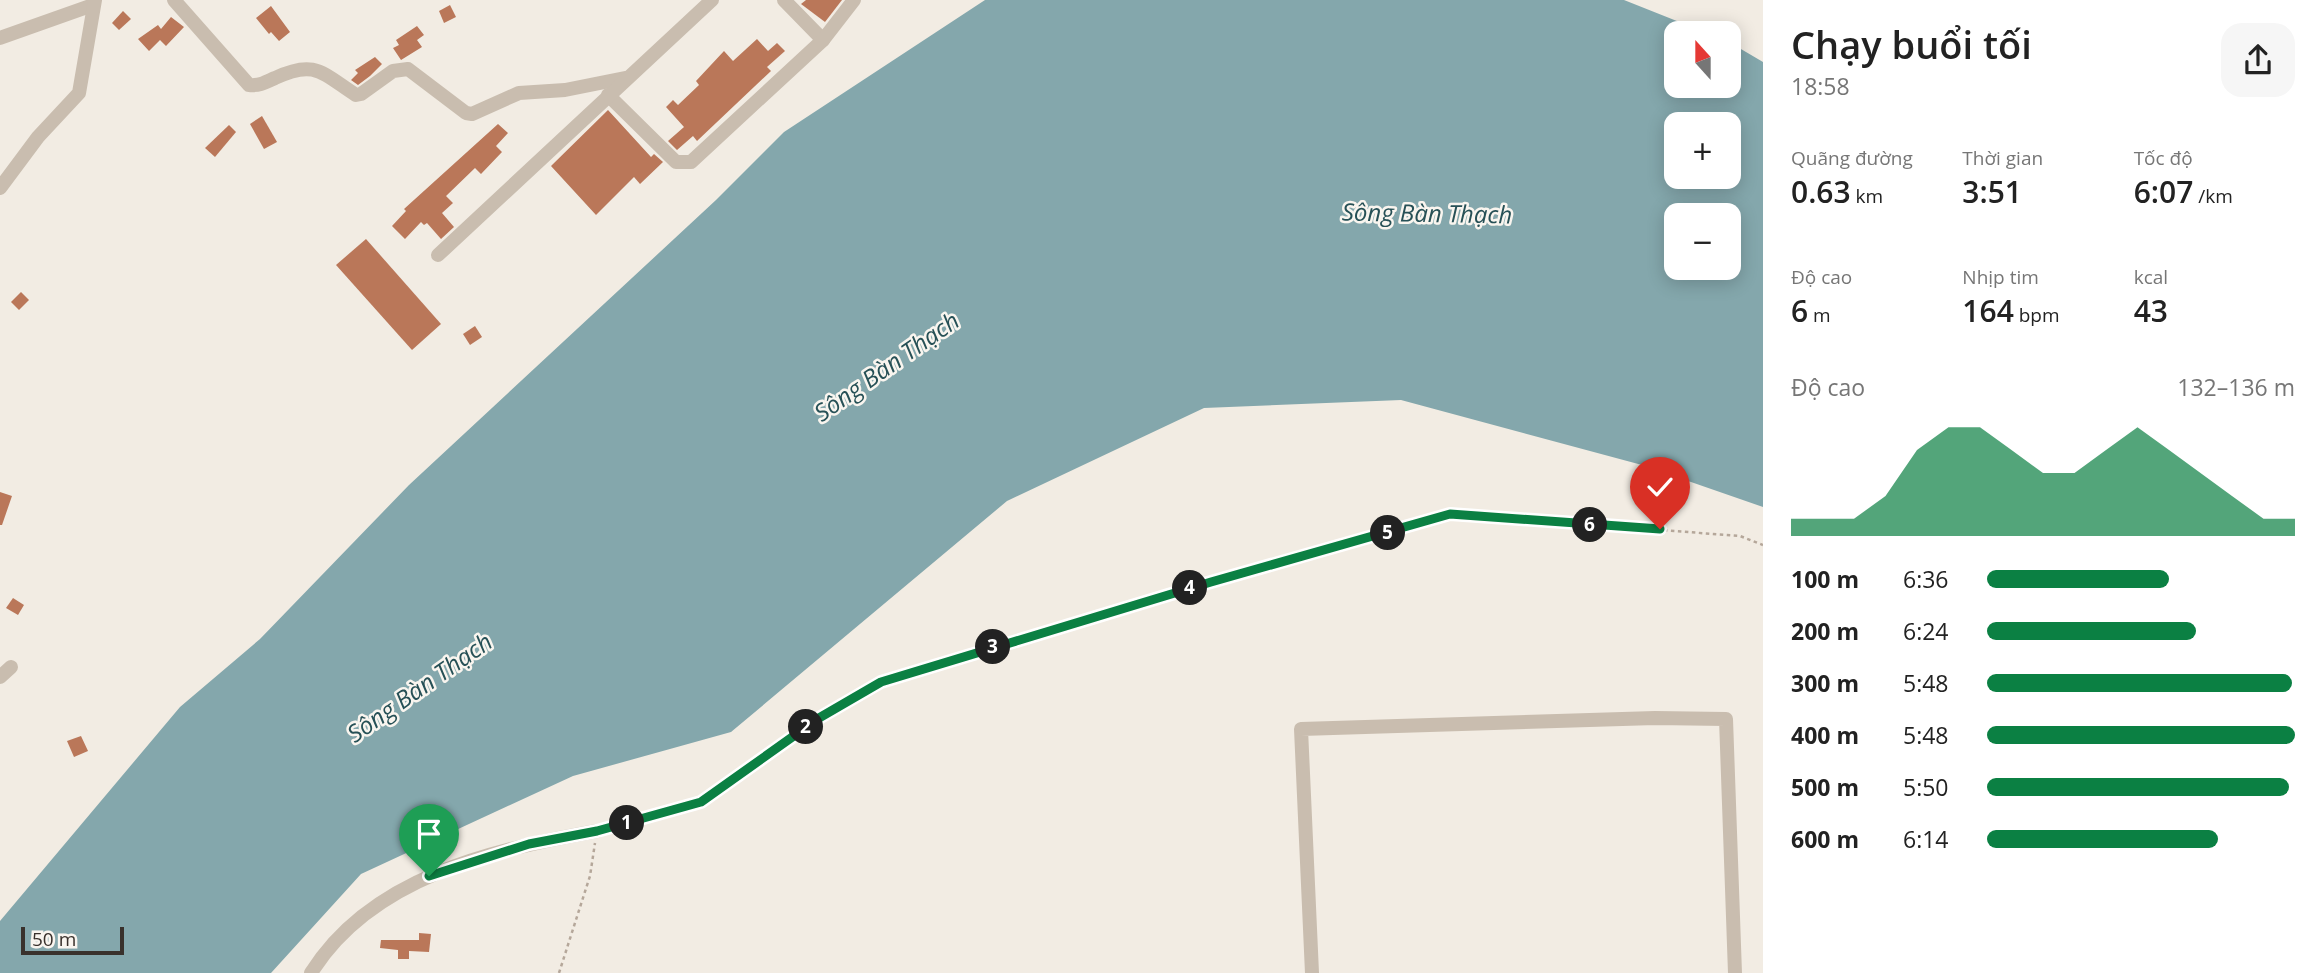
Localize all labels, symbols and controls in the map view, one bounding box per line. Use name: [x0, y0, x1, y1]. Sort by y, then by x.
text: Chạy buổi tối: [1791, 18, 2032, 70]
north arrow: [1664, 21, 1741, 98]
map controls: [1664, 21, 1741, 280]
button: share: [2221, 23, 2295, 97]
text: 18:58: [1791, 70, 1850, 102]
button: +: [1664, 112, 1741, 189]
text: Quãng đường: [1791, 145, 1913, 171]
text: Thời gian: [1962, 145, 2043, 171]
text: Tốc độ: [2134, 145, 2193, 171]
text: 0.63: [1791, 171, 1851, 212]
text: 3:51: [1962, 171, 2022, 212]
text: 6:07: [2134, 171, 2193, 212]
text: km: [1851, 183, 1883, 209]
text: /km: [2193, 183, 2233, 209]
water label: Sông Bàn Thạch: [1342, 195, 1512, 230]
button: −: [1664, 203, 1741, 280]
text: Độ cao: [1791, 264, 1852, 290]
text: Nhịp tim: [1962, 264, 2039, 290]
text: kcal: [2134, 264, 2168, 290]
text: 6: [1791, 290, 1808, 331]
text: 164: [1962, 290, 2014, 331]
text: 43: [2134, 290, 2168, 331]
text: m: [1808, 302, 1831, 328]
text: bpm: [2014, 302, 2060, 328]
water label: Sông Bàn Thạch: [807, 303, 965, 428]
text: Độ cao: [1791, 371, 1865, 403]
text: 132–136 m: [2177, 371, 2295, 403]
pin: [1630, 457, 1690, 529]
icon: check: [1641, 468, 1679, 506]
pin: 6: [1572, 508, 1608, 542]
text: 6: [1584, 511, 1595, 537]
pin: 5: [1370, 516, 1406, 550]
text: 5: [1382, 519, 1393, 545]
text: 100 m: [1791, 563, 1859, 595]
text: 6:36: [1903, 563, 1949, 595]
pin: 4: [1172, 570, 1208, 606]
text: 4: [1184, 574, 1195, 600]
text: 200 m: [1791, 615, 1859, 647]
text: 6:24: [1903, 615, 1949, 647]
water label: Sông Bàn Thạch: [340, 624, 498, 749]
pin: 3: [976, 630, 1010, 664]
text: 3: [987, 633, 998, 659]
text: 300 m: [1791, 667, 1859, 699]
text: 5:48: [1903, 667, 1949, 699]
pin: 2: [788, 710, 824, 744]
text: 2: [800, 713, 811, 739]
text: 400 m: [1791, 719, 1859, 751]
text: 5:48: [1903, 719, 1949, 751]
text: 500 m: [1791, 771, 1859, 803]
text: 5:50: [1903, 771, 1949, 803]
pin: [399, 804, 459, 876]
pin: 1: [610, 806, 644, 840]
text: 1: [621, 809, 632, 835]
icon: arrive: [410, 815, 448, 853]
text: 600 m: [1791, 823, 1859, 855]
text: 6:14: [1903, 823, 1949, 855]
scale bar: [21, 924, 124, 956]
text: 50 m: [32, 926, 76, 952]

